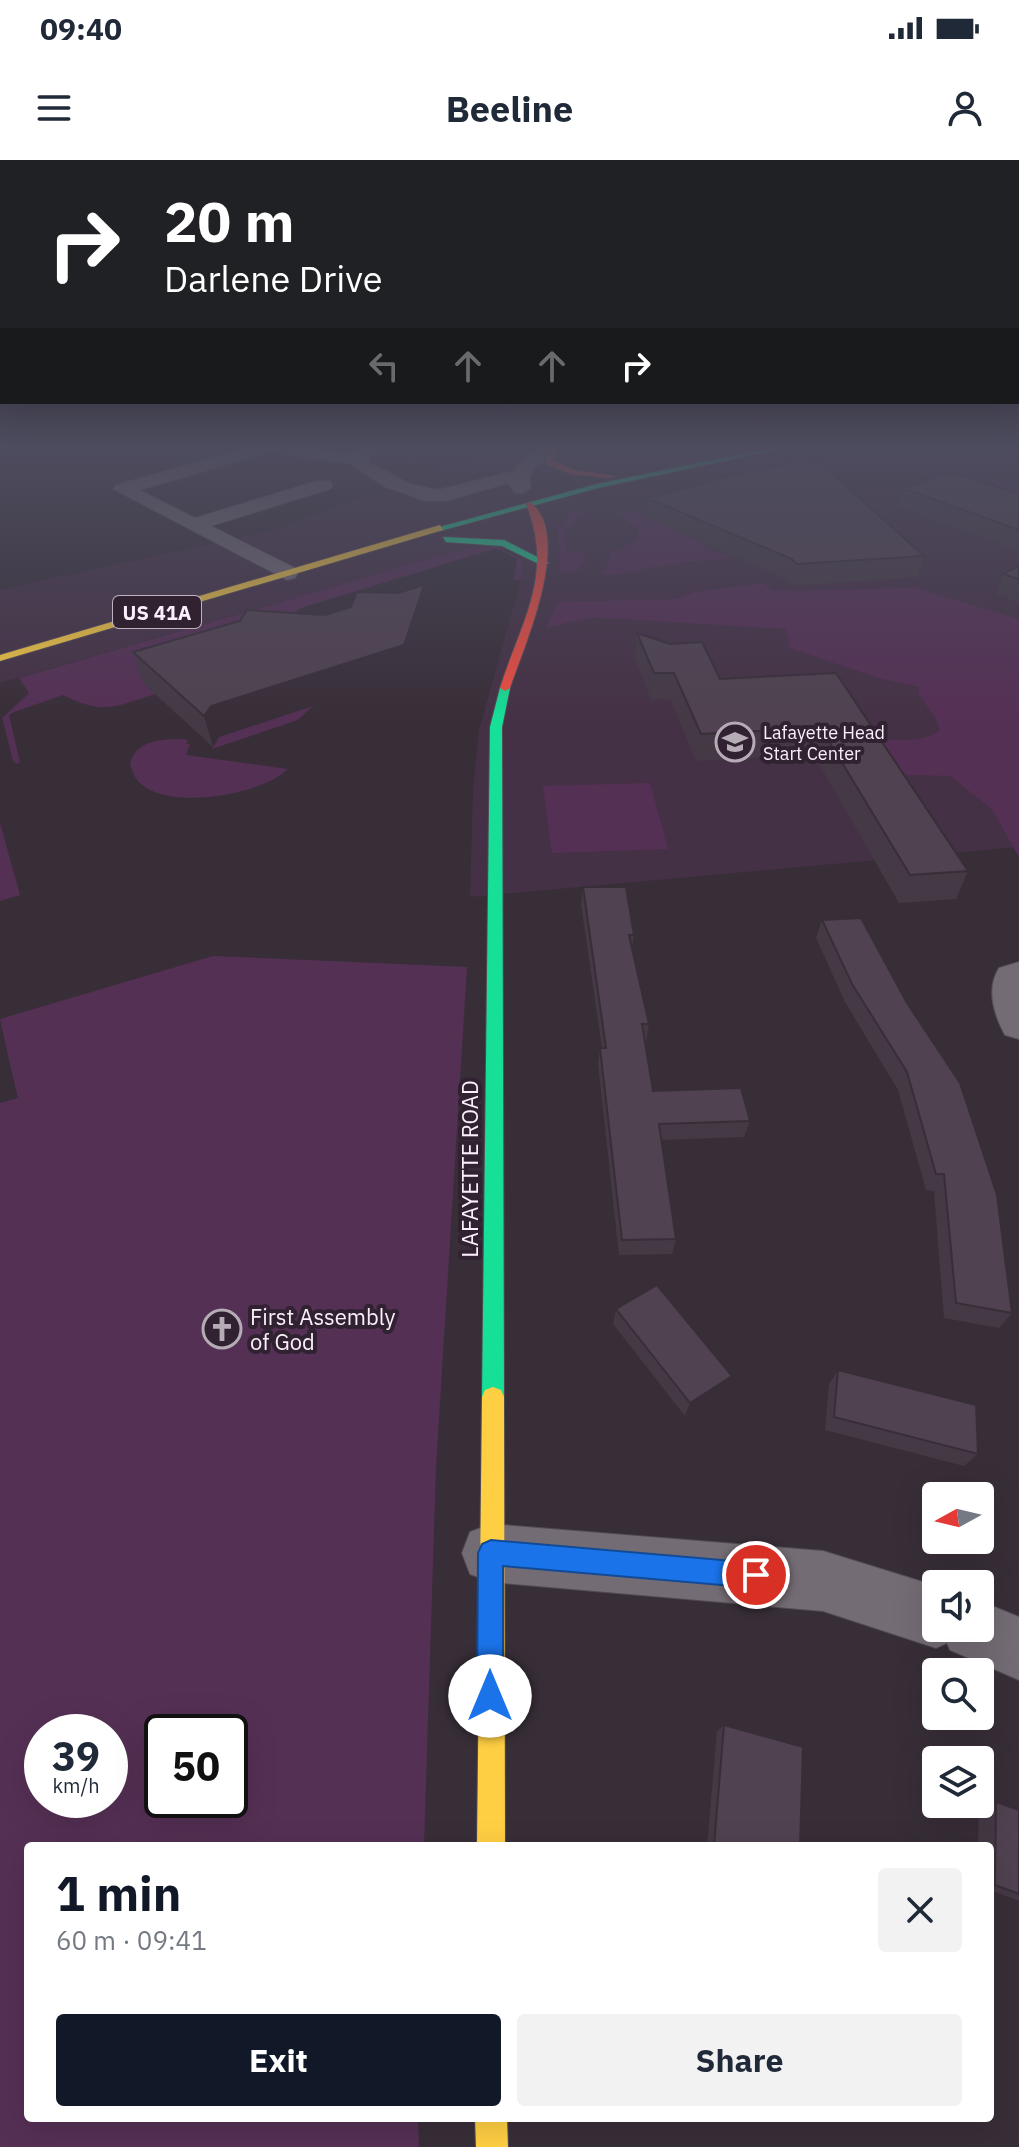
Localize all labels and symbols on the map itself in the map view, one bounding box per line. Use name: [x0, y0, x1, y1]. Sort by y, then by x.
road number: US 41A: [113, 596, 201, 628]
school or university icon: Lafayette Head Start Center: [714, 721, 756, 763]
place label: Lafayette Head Start Center: [763, 721, 885, 765]
street label: LAFAYETTE ROAD: [455, 1080, 484, 1258]
place label: First Assembly of God: [250, 1302, 396, 1356]
church icon: First Assembly of God: [201, 1308, 243, 1350]
north arrow: [922, 1482, 994, 1554]
pin: [722, 1541, 790, 1609]
position arrow: [448, 1654, 532, 1738]
speed limit sign: 50: [144, 1714, 248, 1818]

